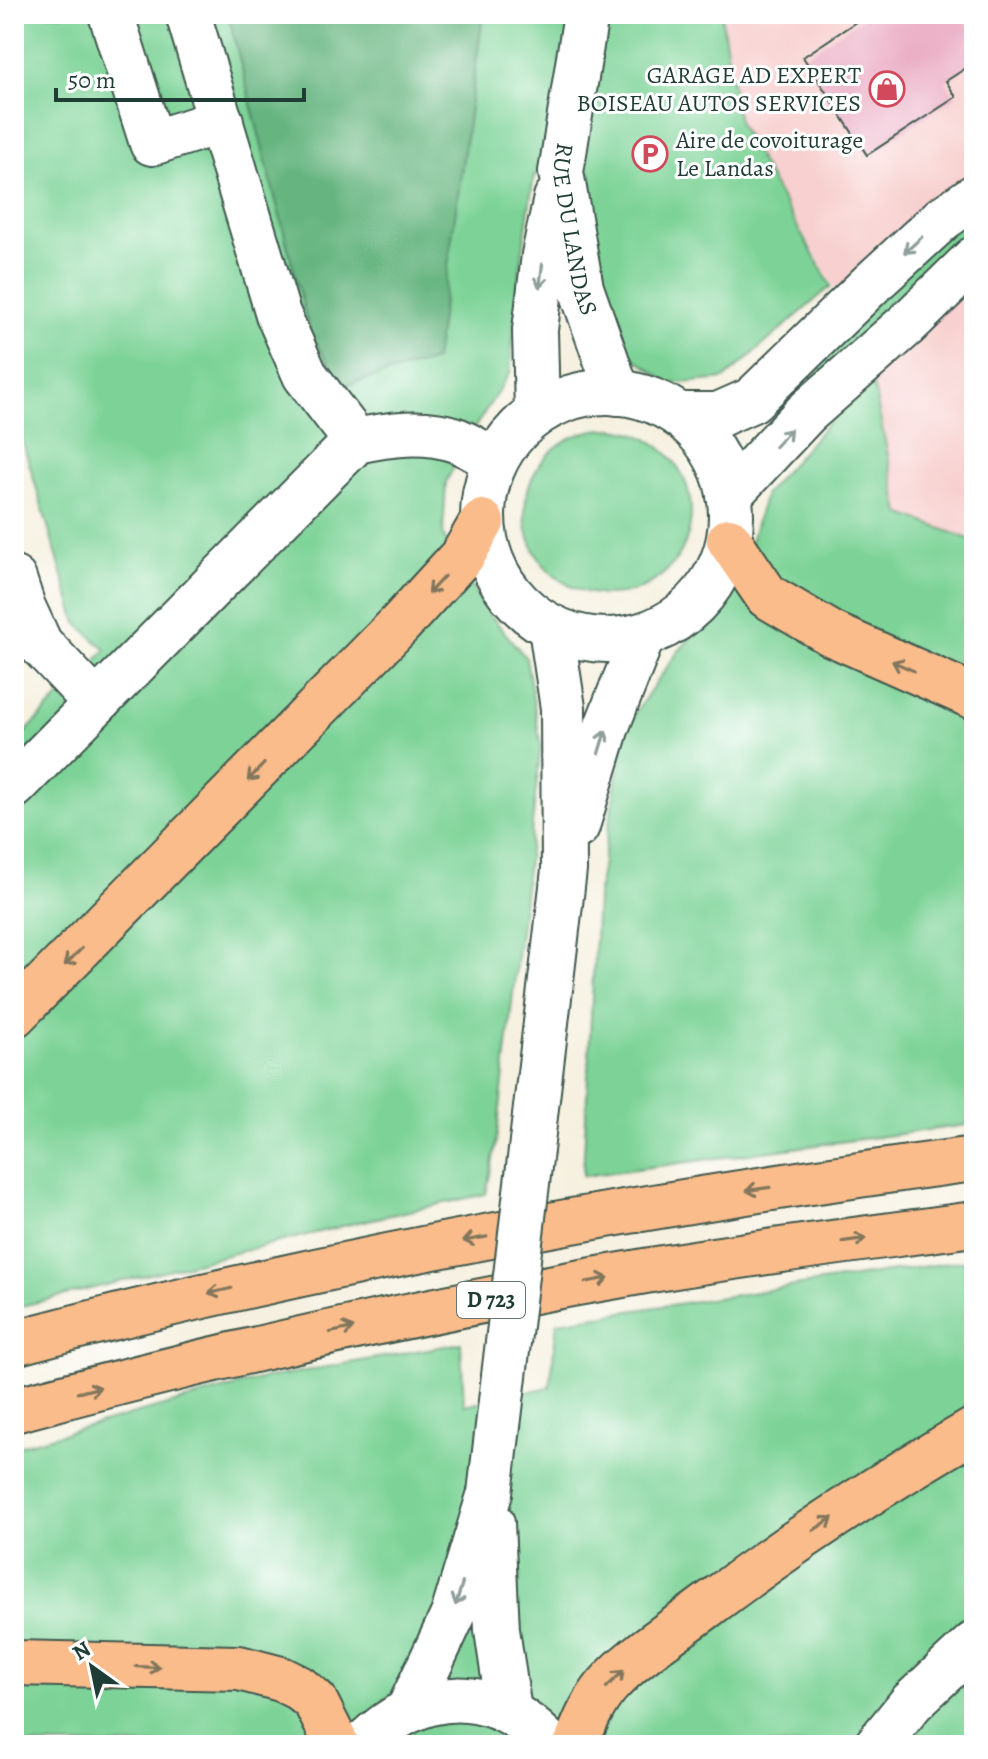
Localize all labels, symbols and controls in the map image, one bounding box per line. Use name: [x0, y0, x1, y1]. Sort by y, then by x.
scale bar: [56, 52, 304, 102]
place label: GARAGE AD EXPERT BOISEAU AUTOS SERVICES: [577, 59, 861, 119]
text: 50 m: [68, 64, 116, 96]
shop icon: GARAGE AD EXPERT BOISEAU AUTOS SERVICES: [868, 70, 906, 108]
place label: Aire de covoiturage Le Landas: [675, 124, 863, 184]
parking icon: Aire de covoiturage Le Landas: [631, 135, 669, 173]
street label: RUE DU LANDAS: [545, 140, 605, 320]
one-way arrow: [903, 236, 923, 254]
one-way arrow: [534, 262, 549, 289]
one-way arrow: [773, 428, 792, 448]
one-way arrow: [428, 574, 446, 594]
one-way arrow: [891, 657, 916, 672]
one-way arrow: [595, 730, 610, 756]
one-way arrow: [247, 762, 266, 781]
one-way arrow: [64, 947, 83, 966]
one-way arrow: [746, 1182, 771, 1197]
one-way arrow: [462, 1232, 488, 1247]
one-way arrow: [841, 1232, 867, 1247]
one-way arrow: [584, 1272, 610, 1287]
road number: D 723: [457, 1282, 525, 1318]
one-way arrow: [208, 1284, 233, 1299]
one-way arrow: [329, 1321, 355, 1336]
one-way arrow: [76, 1382, 102, 1397]
one-way arrow: [812, 1516, 834, 1532]
one-way arrow: [451, 1581, 466, 1607]
north arrow: [52, 1627, 132, 1707]
text: N: [67, 1634, 97, 1668]
one-way arrow: [134, 1659, 161, 1675]
one-way arrow: [605, 1670, 625, 1689]

